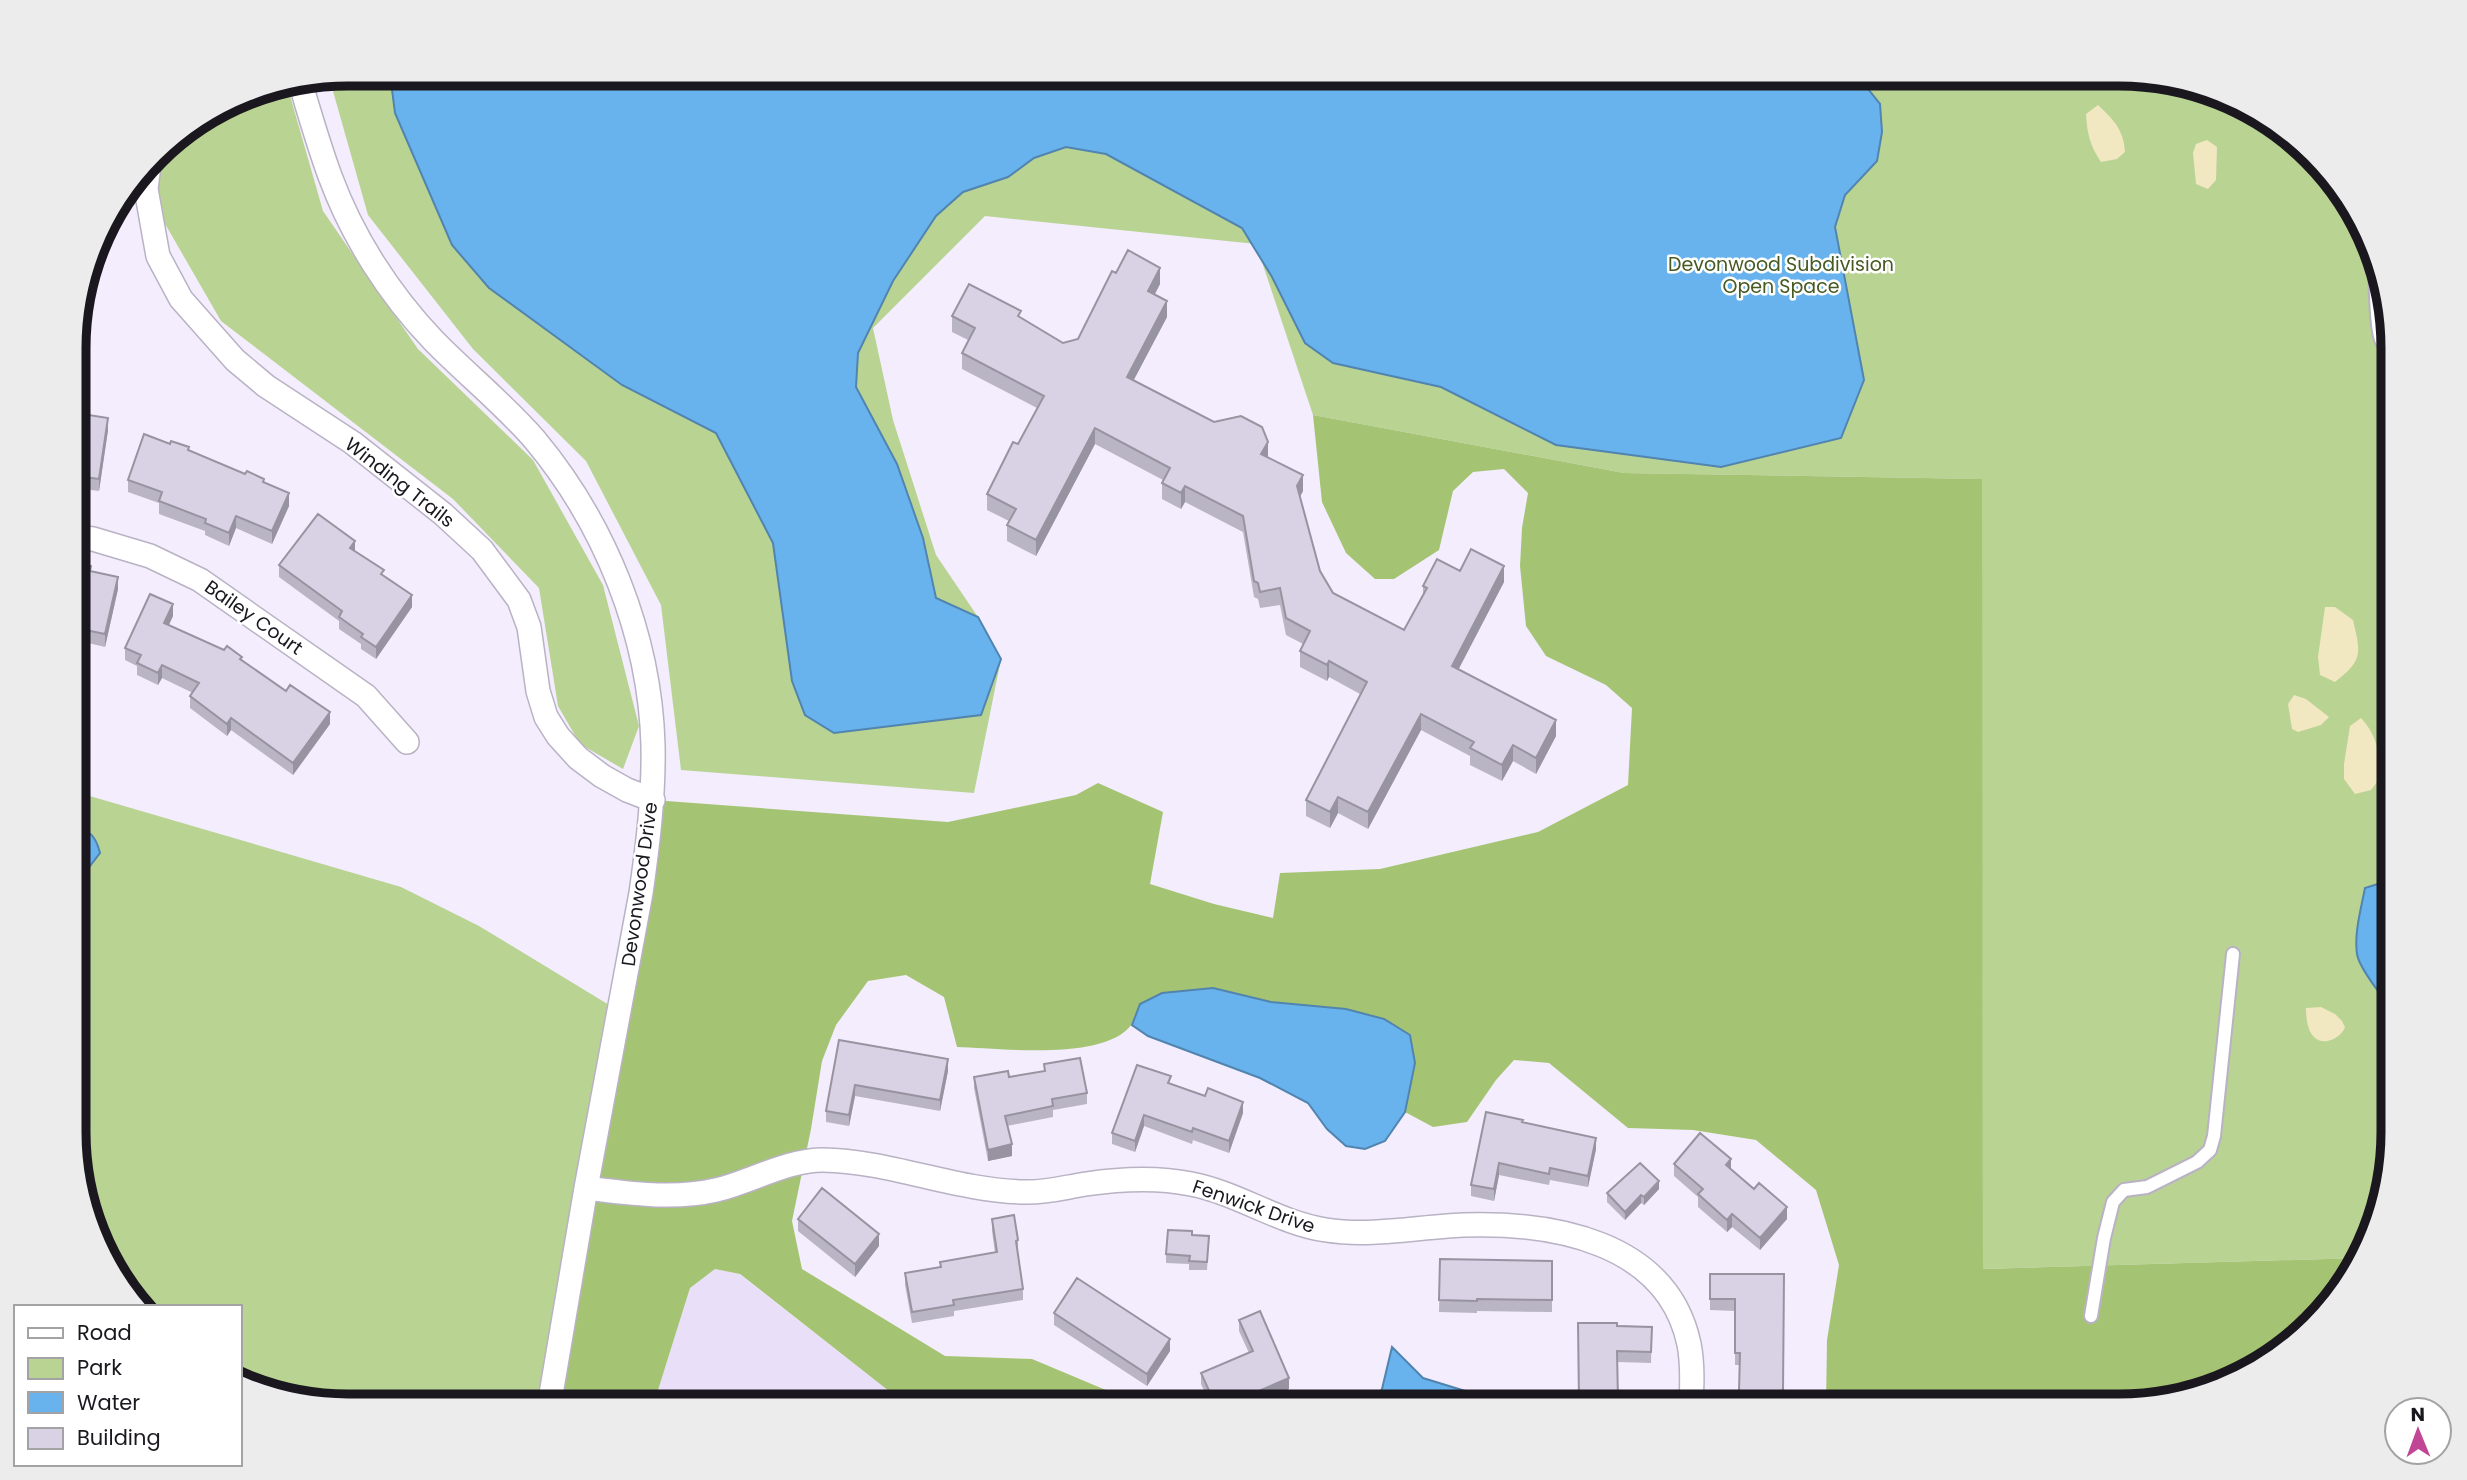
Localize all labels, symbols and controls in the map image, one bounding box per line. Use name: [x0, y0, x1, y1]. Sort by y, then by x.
park label: Devonwood Subdivision Open Space: [1668, 251, 1894, 300]
street label: Winding Trails: [339, 431, 460, 534]
street label: Bailey Court: [199, 574, 308, 661]
street label: Devonwood Drive: [615, 800, 664, 968]
street label: Fenwick Drive: [1189, 1173, 1319, 1240]
legend: [14, 1305, 242, 1466]
text: Road: [77, 1318, 132, 1347]
text: Park: [77, 1353, 122, 1382]
text: Water: [77, 1388, 140, 1417]
north arrow: [2383, 1396, 2453, 1466]
text: N: [2410, 1401, 2425, 1428]
text: Building: [77, 1423, 161, 1452]

